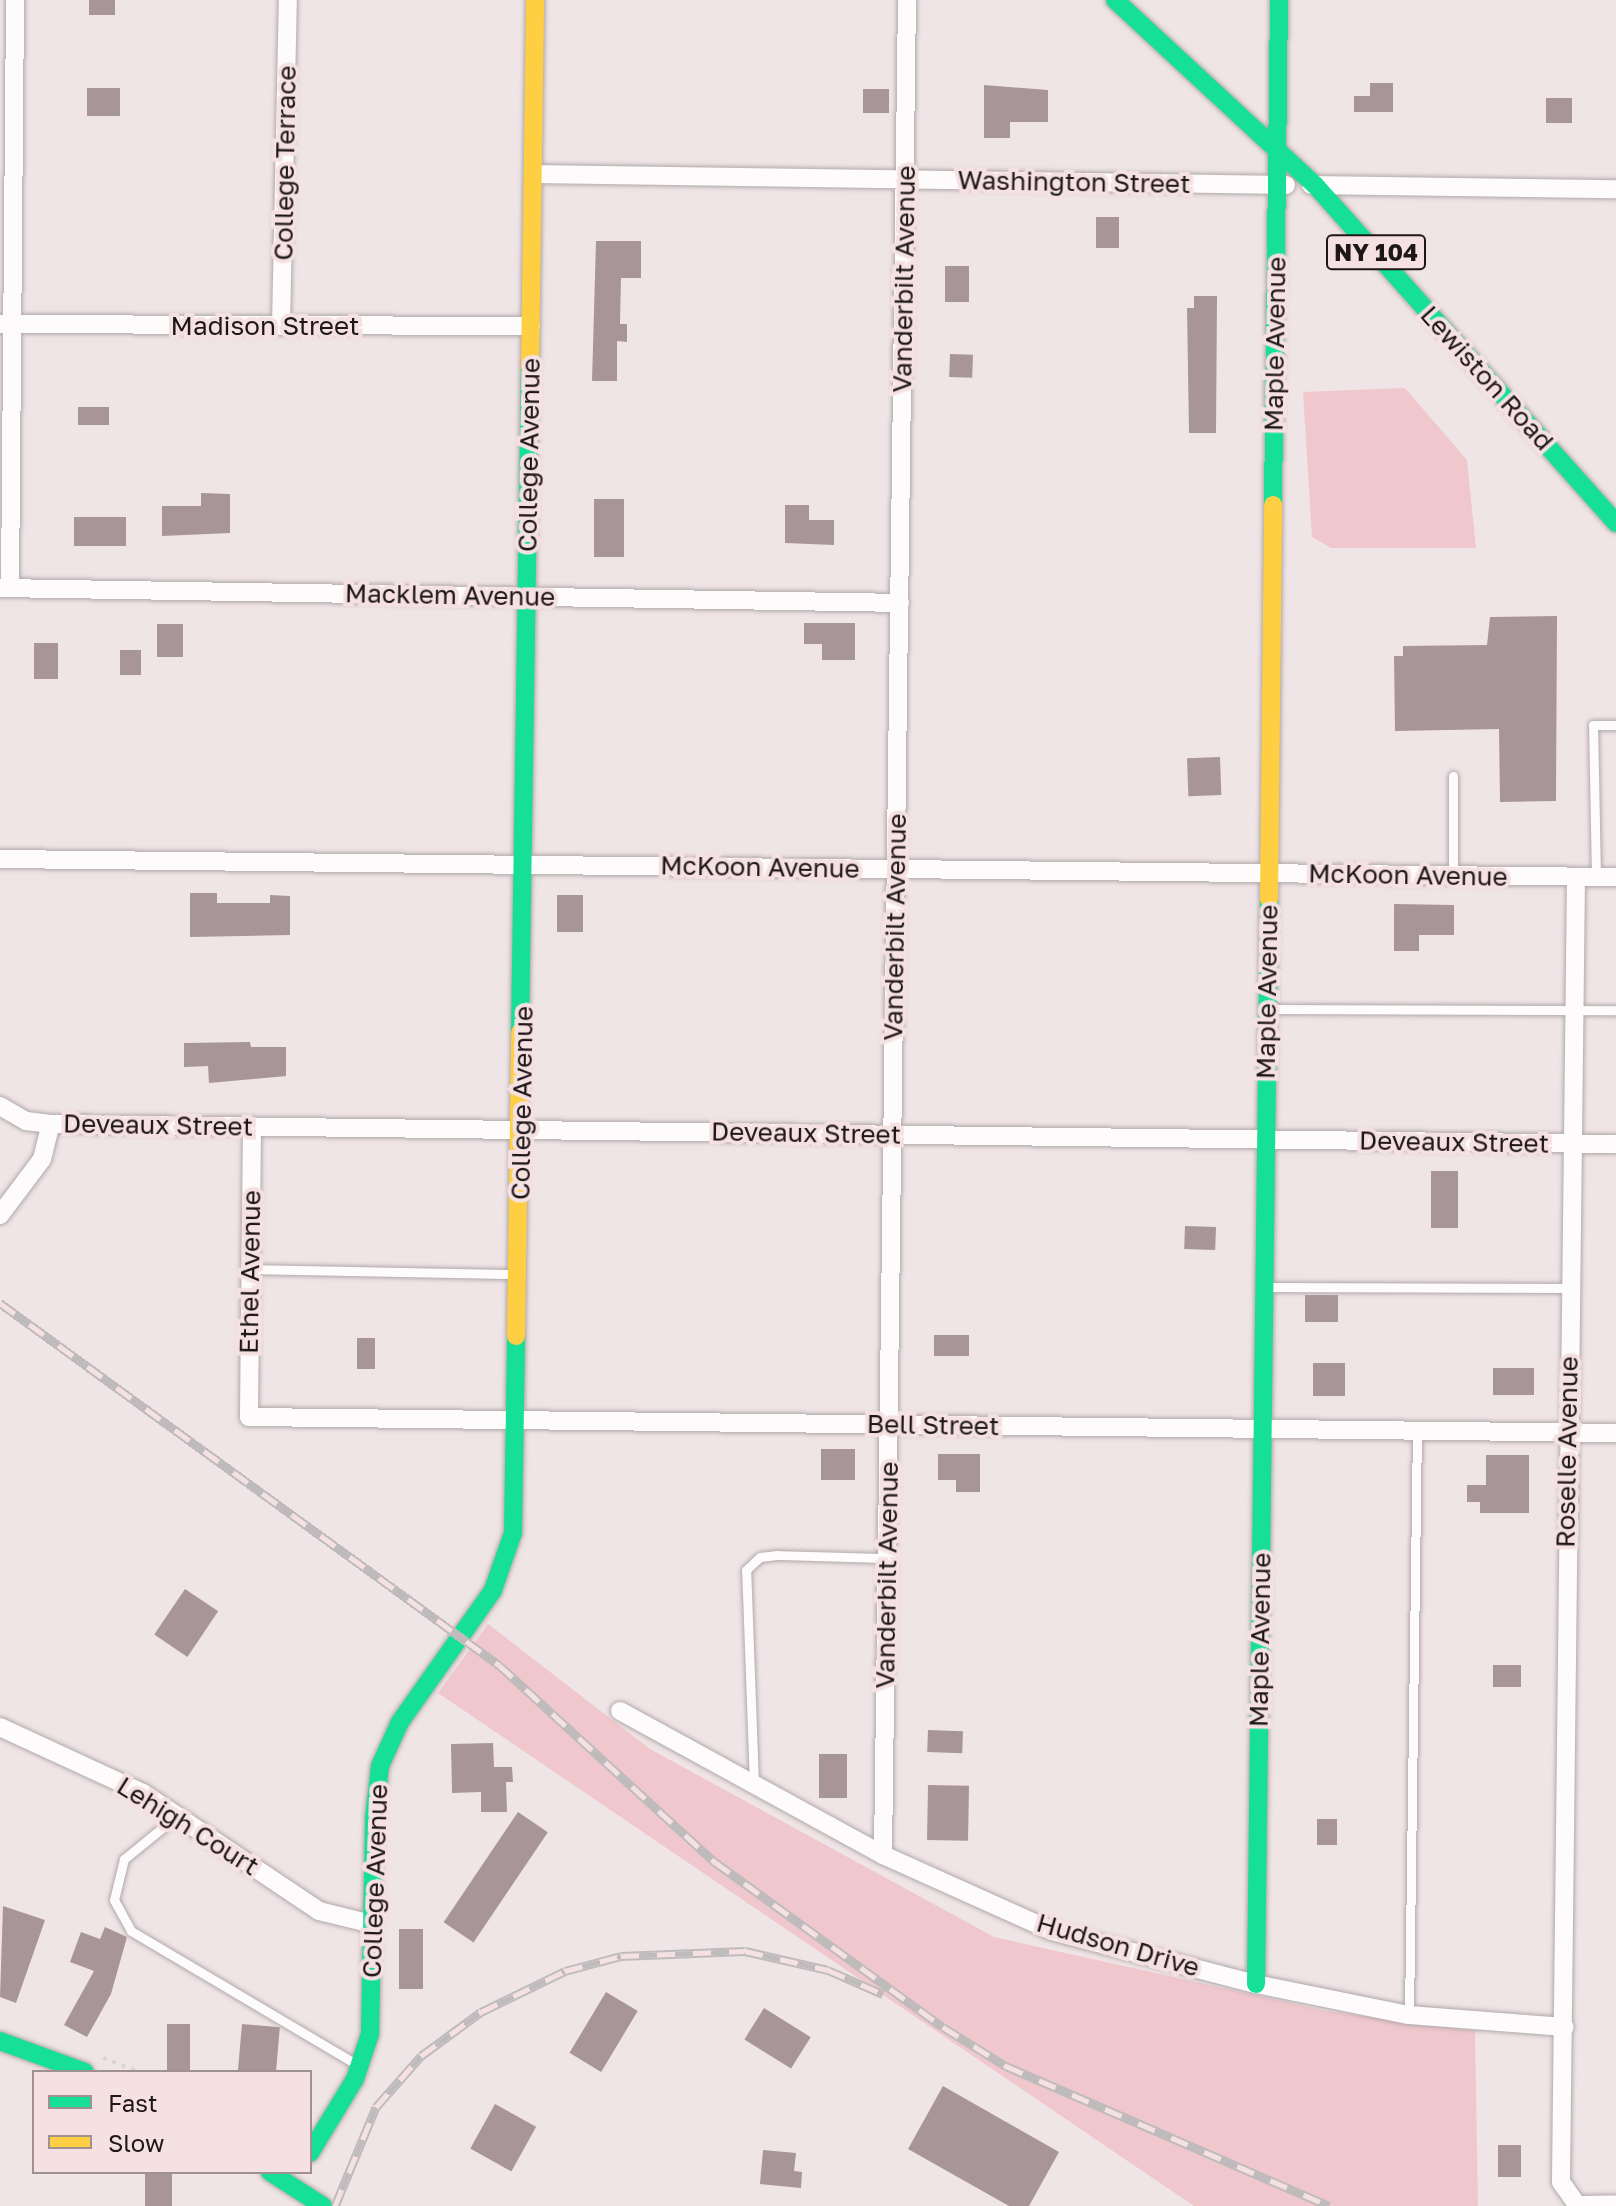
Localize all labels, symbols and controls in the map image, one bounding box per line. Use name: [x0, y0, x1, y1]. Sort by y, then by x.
street label: College Terrace: [268, 65, 302, 261]
street label: Washington Street: [957, 164, 1191, 200]
street label: Vanderbilt Avenue: [886, 165, 922, 393]
road number: NY 104: [1326, 232, 1426, 272]
street label: Maple Avenue: [1258, 257, 1292, 431]
street label: Lewiston Road: [1414, 299, 1560, 457]
street label: Madison Street: [171, 310, 359, 342]
street label: College Avenue: [512, 358, 546, 552]
street label: Macklem Avenue: [345, 578, 555, 612]
street label: Vanderbilt Avenue: [877, 813, 913, 1041]
street label: McKoon Avenue: [660, 850, 860, 884]
street label: McKoon Avenue: [1308, 858, 1508, 892]
street label: Maple Avenue: [1250, 905, 1284, 1079]
street label: College Avenue: [505, 1006, 539, 1200]
street label: Deveaux Street: [63, 1108, 253, 1142]
street label: Deveaux Street: [711, 1116, 901, 1150]
street label: Deveaux Street: [1359, 1125, 1549, 1159]
street label: Ethel Avenue: [233, 1190, 267, 1354]
street label: Roselle Avenue: [1550, 1356, 1584, 1548]
street label: Bell Street: [866, 1408, 1000, 1442]
street label: Vanderbilt Avenue: [869, 1461, 905, 1689]
street label: Maple Avenue: [1243, 1553, 1277, 1727]
street label: Lehigh Court: [111, 1770, 265, 1882]
street label: College Avenue: [356, 1783, 394, 1979]
street label: Hudson Drive: [1033, 1907, 1203, 1983]
legend: [32, 2070, 312, 2174]
text: Fast: [108, 2088, 158, 2117]
text: Slow: [108, 2128, 164, 2157]

